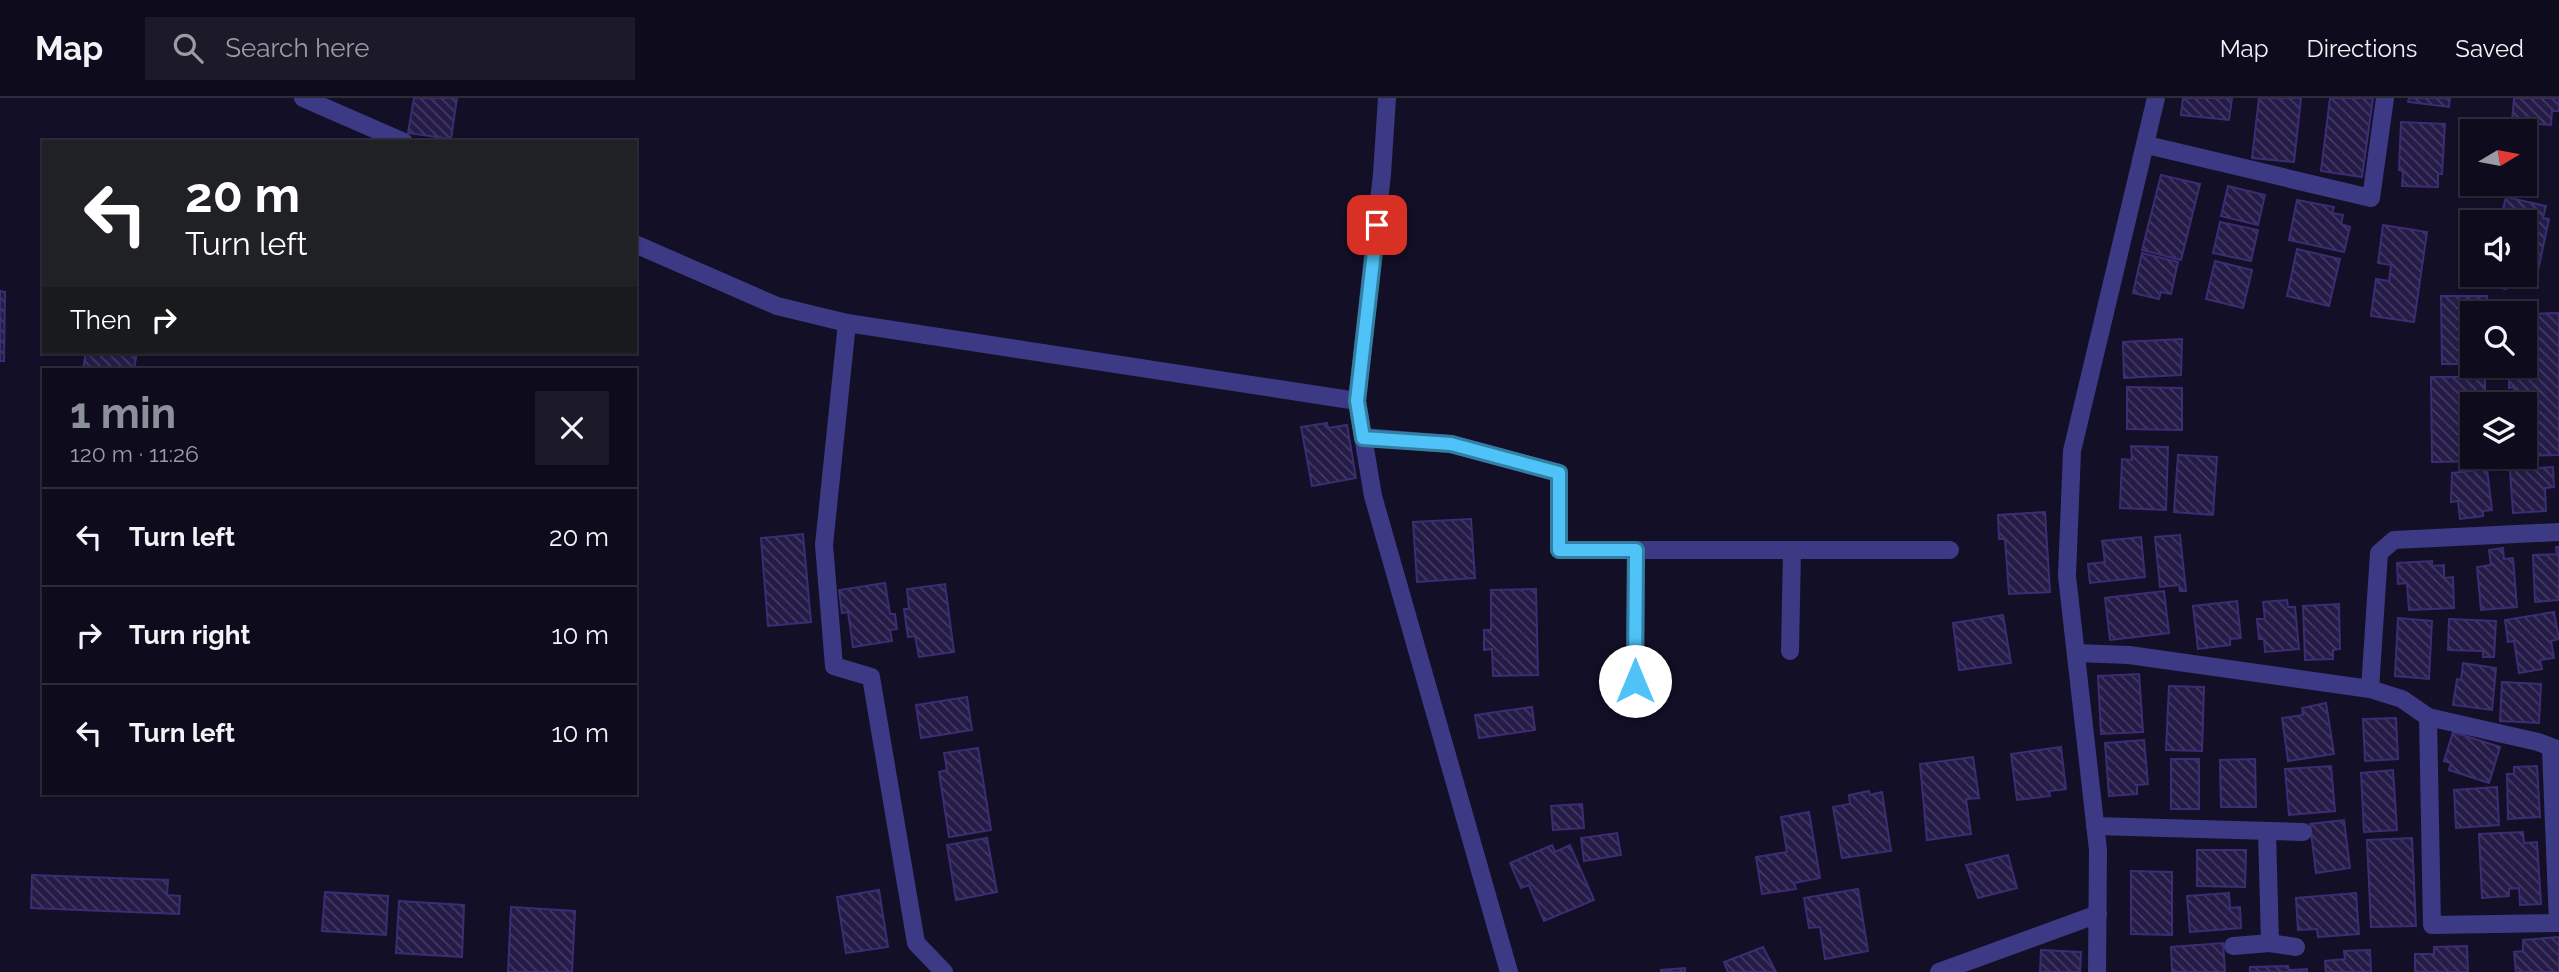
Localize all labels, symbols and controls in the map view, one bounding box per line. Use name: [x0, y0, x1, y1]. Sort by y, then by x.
search box: [145, 17, 635, 80]
text: Map: [35, 29, 103, 68]
icon: search: [169, 29, 207, 67]
text: Search here: [225, 33, 370, 63]
text: Map: [2220, 34, 2269, 63]
text: Directions: [2307, 34, 2417, 63]
text: Saved: [2455, 34, 2524, 63]
north arrow: [2460, 119, 2538, 196]
map controls: [2460, 119, 2537, 469]
text: 20 m: [185, 166, 300, 223]
icon: left: [70, 168, 161, 259]
pin: [1347, 195, 1407, 255]
icon: arrive: [1358, 206, 1396, 244]
button: sound: [2460, 210, 2537, 287]
text: Turn left: [185, 225, 307, 262]
icon: right: [145, 301, 183, 339]
button: search: [2460, 301, 2537, 378]
text: Then: [70, 305, 131, 335]
text: 1 min: [70, 389, 176, 438]
button: close: [535, 391, 609, 465]
button: layers: [2460, 392, 2537, 469]
text: 120 m · 11:26: [70, 440, 199, 467]
icon: left: [70, 518, 108, 556]
text: Turn left: [129, 522, 235, 552]
text: 20 m: [549, 522, 609, 552]
icon: right: [70, 616, 108, 654]
text: Turn right: [129, 620, 250, 650]
text: 10 m: [551, 620, 609, 650]
position arrow: [1598, 644, 1672, 718]
icon: left: [70, 714, 108, 752]
text: Turn left: [129, 718, 235, 748]
text: 10 m: [551, 718, 609, 748]

